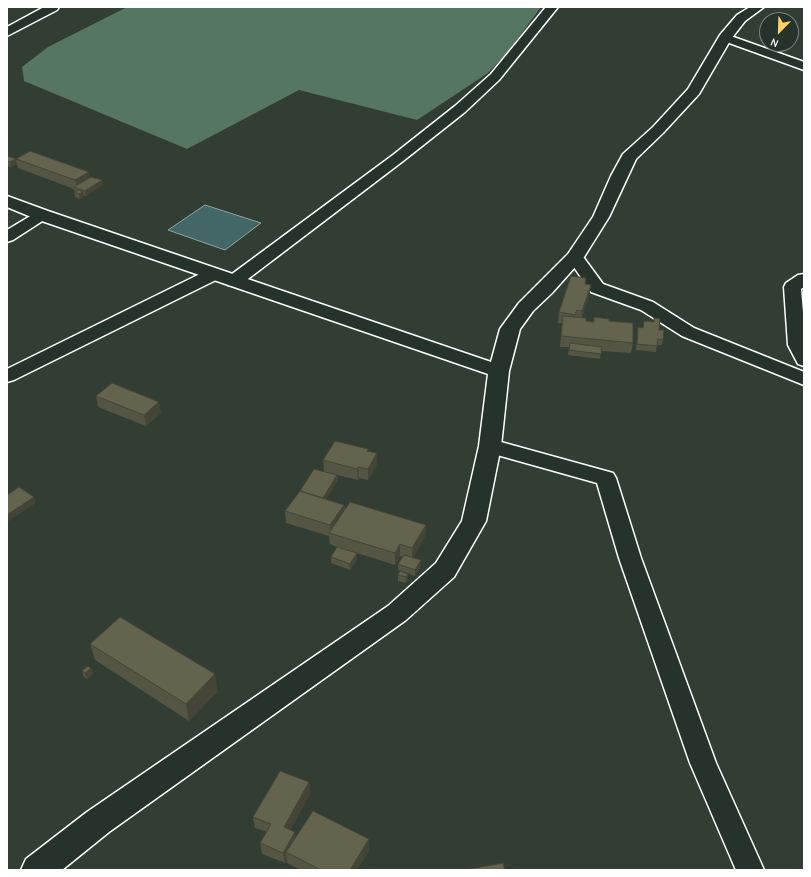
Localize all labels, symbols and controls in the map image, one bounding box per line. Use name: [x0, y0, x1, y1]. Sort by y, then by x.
north arrow: [759, 12, 799, 52]
text: N: [769, 35, 780, 50]

